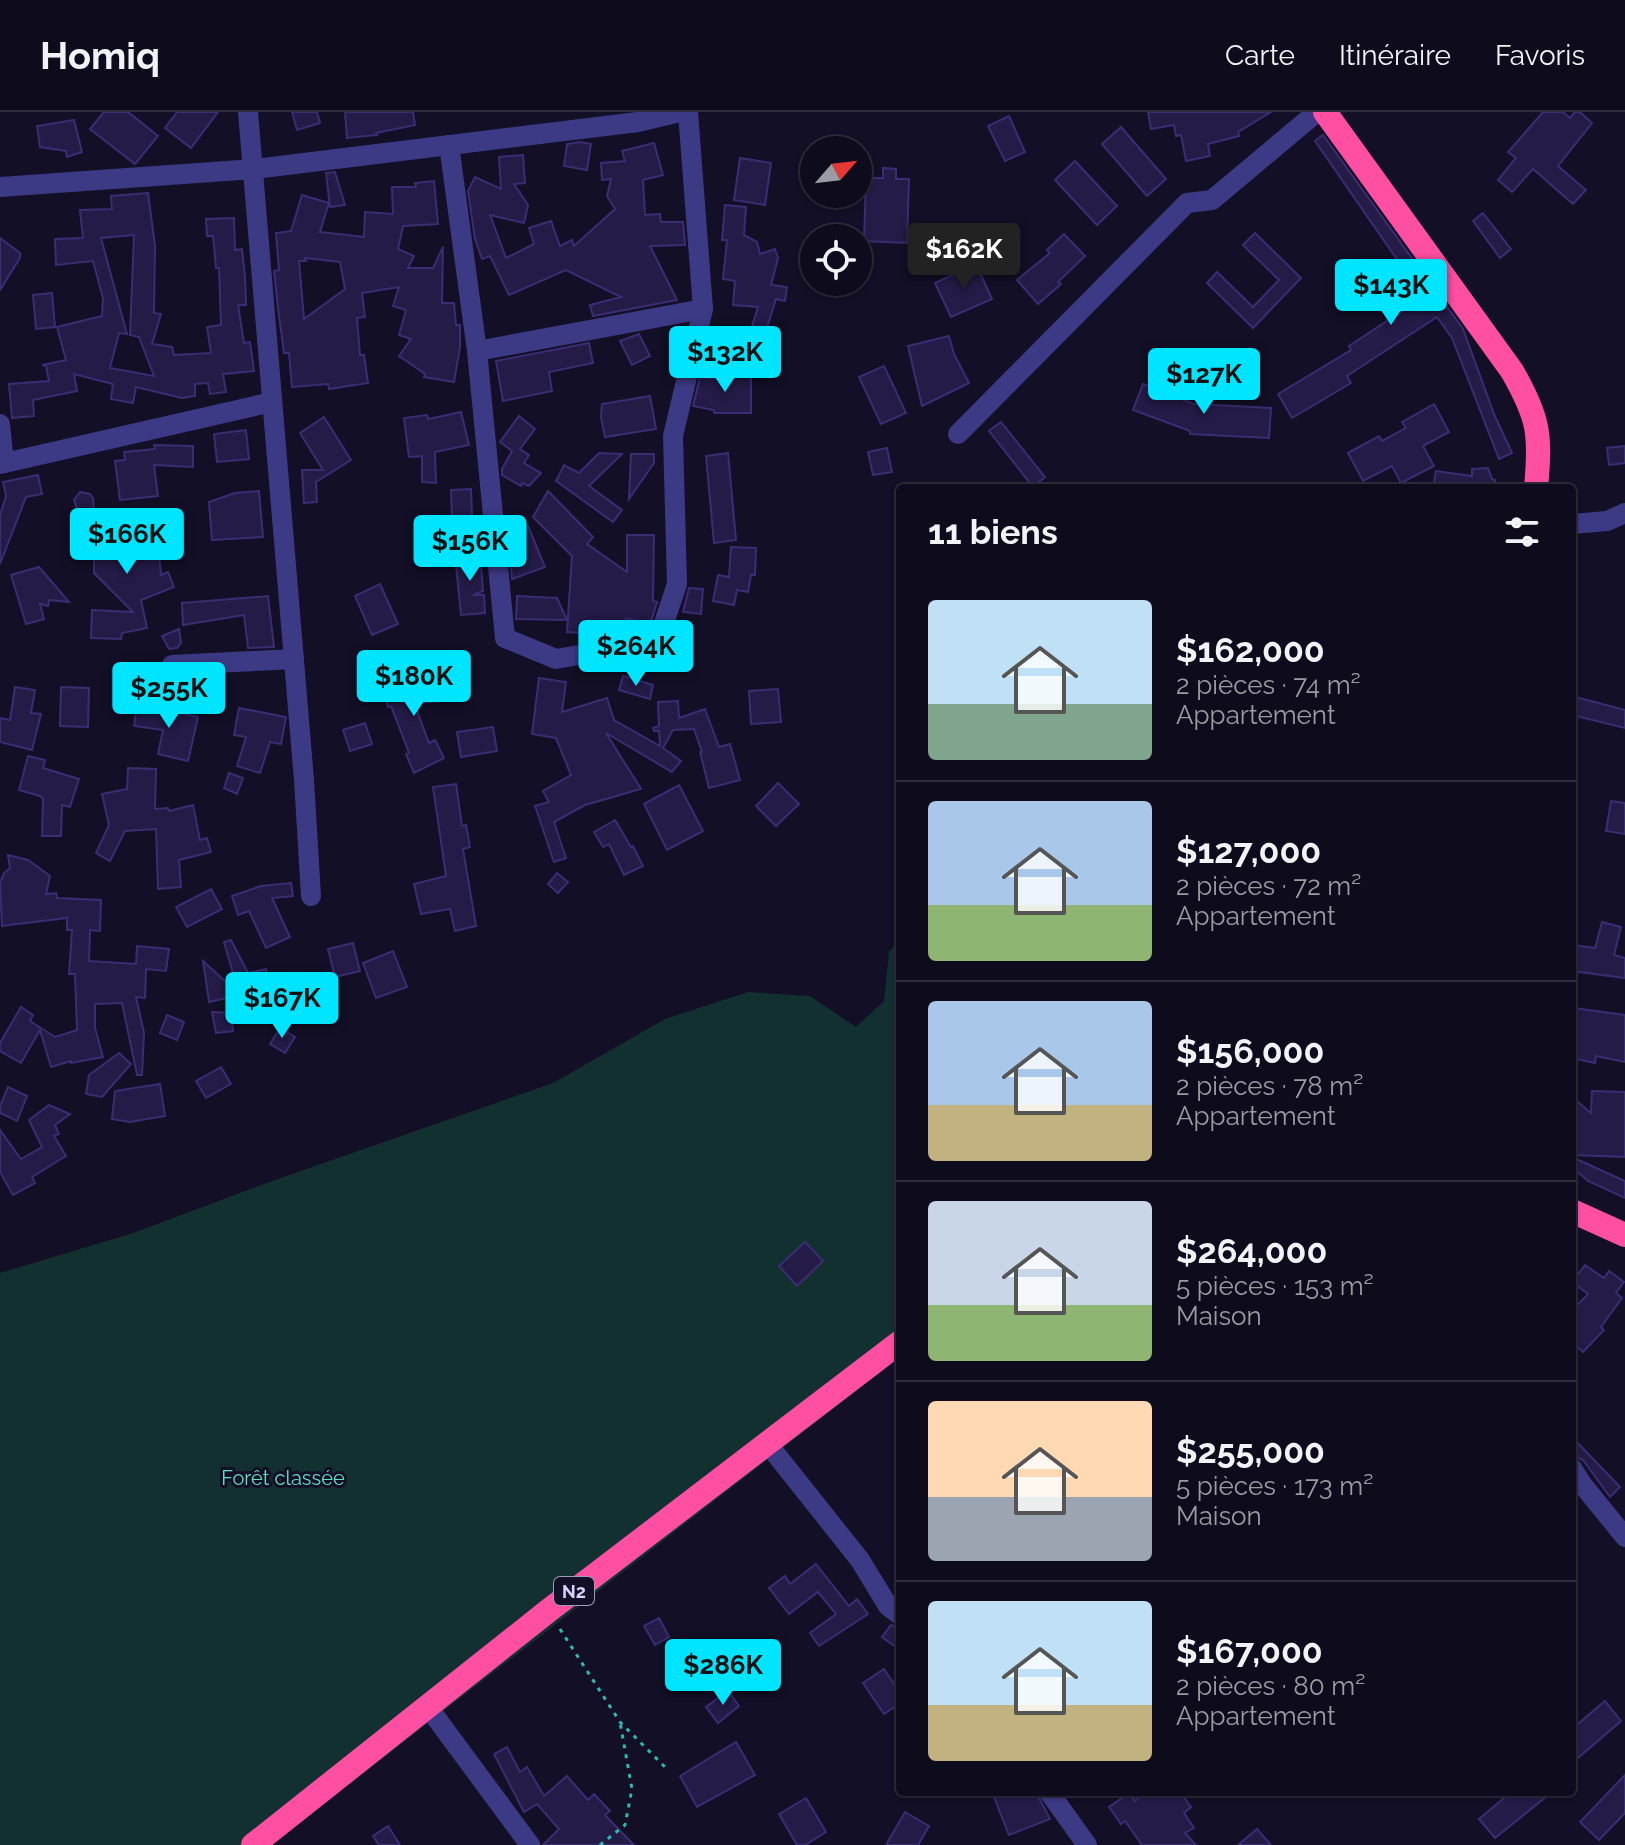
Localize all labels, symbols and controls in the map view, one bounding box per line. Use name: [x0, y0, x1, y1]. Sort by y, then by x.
text: Homiq: [40, 33, 160, 78]
text: Carte: [1225, 39, 1295, 72]
text: Itinéraire: [1339, 39, 1451, 72]
text: Favoris: [1495, 39, 1585, 72]
north arrow: [800, 136, 872, 208]
map controls: [800, 136, 872, 296]
pin: $162K: [908, 223, 1020, 291]
button: locate: [800, 224, 872, 296]
text: $162K: [925, 234, 1003, 264]
pin: $143K: [1335, 259, 1447, 327]
text: $143K: [1353, 270, 1429, 300]
pin: $132K: [669, 326, 781, 394]
text: $132K: [687, 337, 763, 367]
pin: $127K: [1148, 348, 1260, 416]
text: $127K: [1166, 359, 1242, 389]
pin: $166K: [71, 508, 183, 576]
icon: filters: [1500, 510, 1544, 554]
text: 11 biens: [928, 512, 1058, 552]
pin: $156K: [414, 515, 526, 583]
text: $166K: [88, 519, 166, 549]
text: $156K: [432, 526, 508, 556]
pin: $264K: [580, 620, 692, 688]
text: $162,000: [1176, 630, 1325, 670]
text: $264K: [596, 631, 676, 661]
icon: home: [992, 632, 1088, 728]
pin: $180K: [358, 650, 470, 718]
text: $180K: [375, 661, 453, 691]
pin: $255K: [113, 662, 225, 730]
text: 2 pièces · 74 m²: [1176, 670, 1361, 700]
text: $255K: [130, 673, 208, 703]
text: Appartement: [1176, 700, 1336, 730]
text: $127,000: [1176, 831, 1321, 871]
icon: home: [992, 833, 1088, 929]
text: 2 pièces · 72 m²: [1176, 871, 1361, 901]
text: Appartement: [1176, 901, 1336, 931]
pin: $167K: [226, 972, 338, 1040]
text: $167K: [243, 983, 321, 1013]
text: $156,000: [1176, 1031, 1324, 1071]
icon: home: [992, 1033, 1088, 1129]
text: 2 pièces · 78 m²: [1176, 1071, 1363, 1101]
text: Appartement: [1176, 1101, 1336, 1131]
text: $264,000: [1176, 1231, 1327, 1271]
icon: home: [992, 1233, 1088, 1329]
text: 5 pièces · 153 m²: [1176, 1271, 1374, 1301]
text: Maison: [1176, 1301, 1262, 1331]
text: $255,000: [1176, 1431, 1325, 1471]
icon: home: [992, 1433, 1088, 1529]
park label: Forêt classée: [221, 1466, 345, 1490]
text: 5 pièces · 173 m²: [1176, 1471, 1373, 1501]
text: Maison: [1176, 1501, 1262, 1531]
road number: N2: [554, 1577, 594, 1605]
text: $167,000: [1176, 1631, 1323, 1671]
icon: home: [992, 1633, 1088, 1729]
pin: $286K: [667, 1639, 779, 1707]
text: $286K: [683, 1650, 763, 1680]
text: 2 pièces · 80 m²: [1176, 1671, 1365, 1701]
text: Appartement: [1176, 1701, 1336, 1731]

